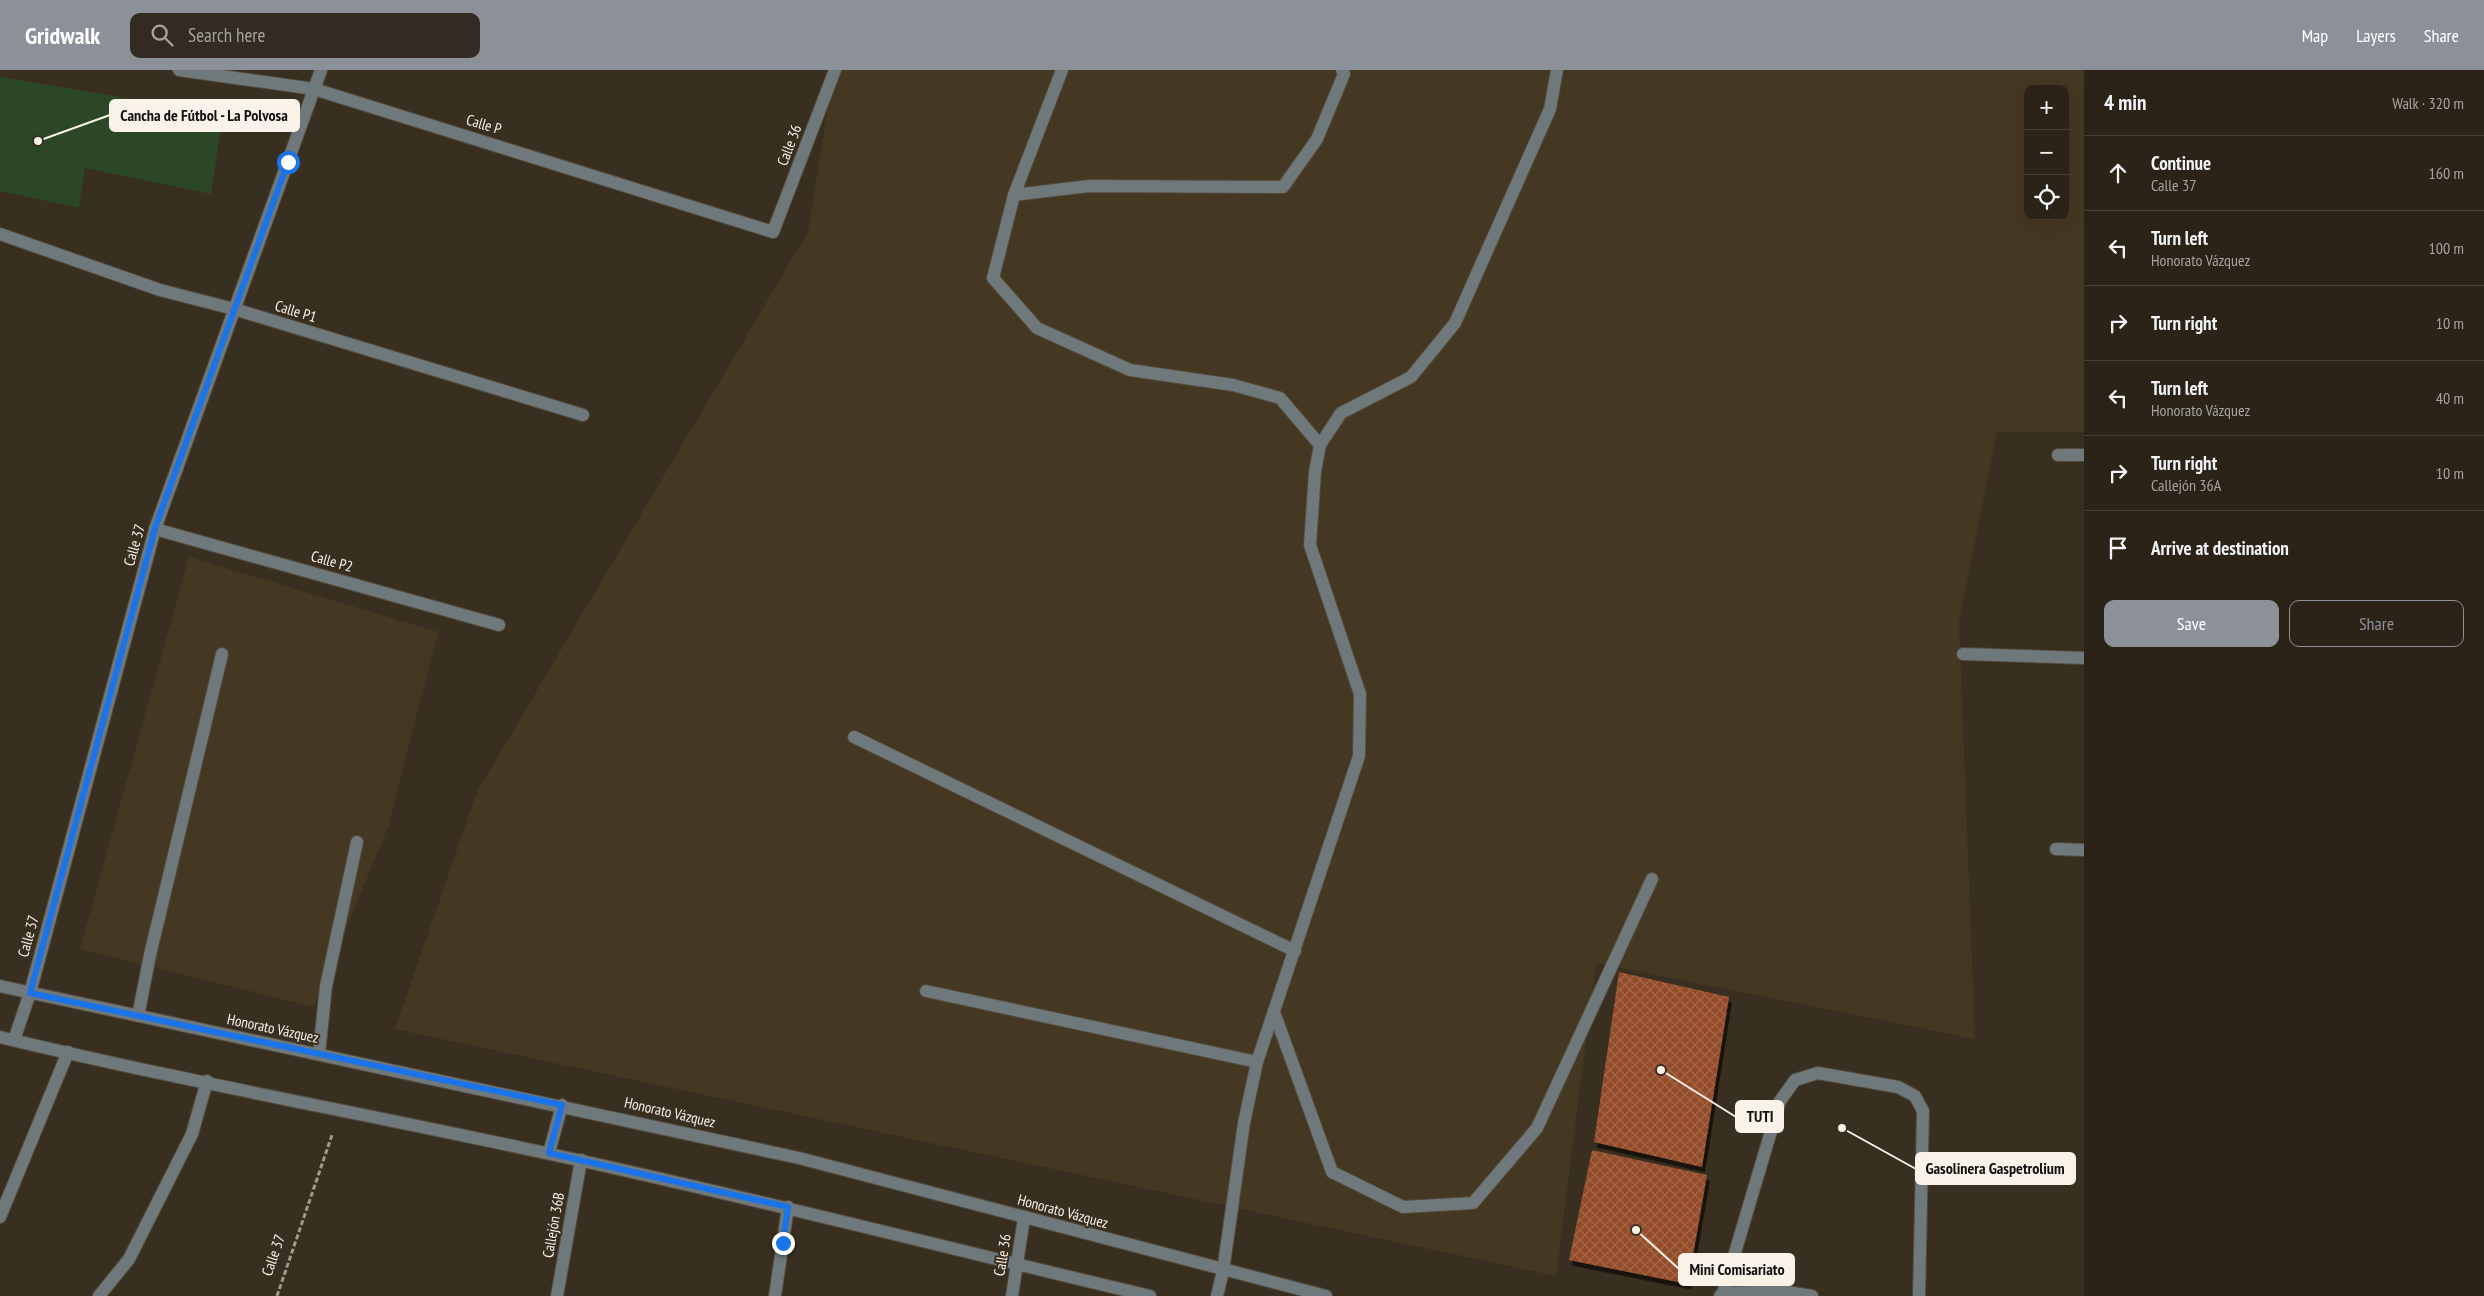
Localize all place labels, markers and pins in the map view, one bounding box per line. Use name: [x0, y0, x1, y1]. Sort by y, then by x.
callout: Cancha de Fútbol - La Polvosa: [110, 100, 299, 131]
callout: TUTI: [1736, 1101, 1783, 1132]
callout: Gasolinera Gaspetrolium: [1916, 1153, 2075, 1184]
callout: Mini Comisariato: [1679, 1254, 1794, 1285]

